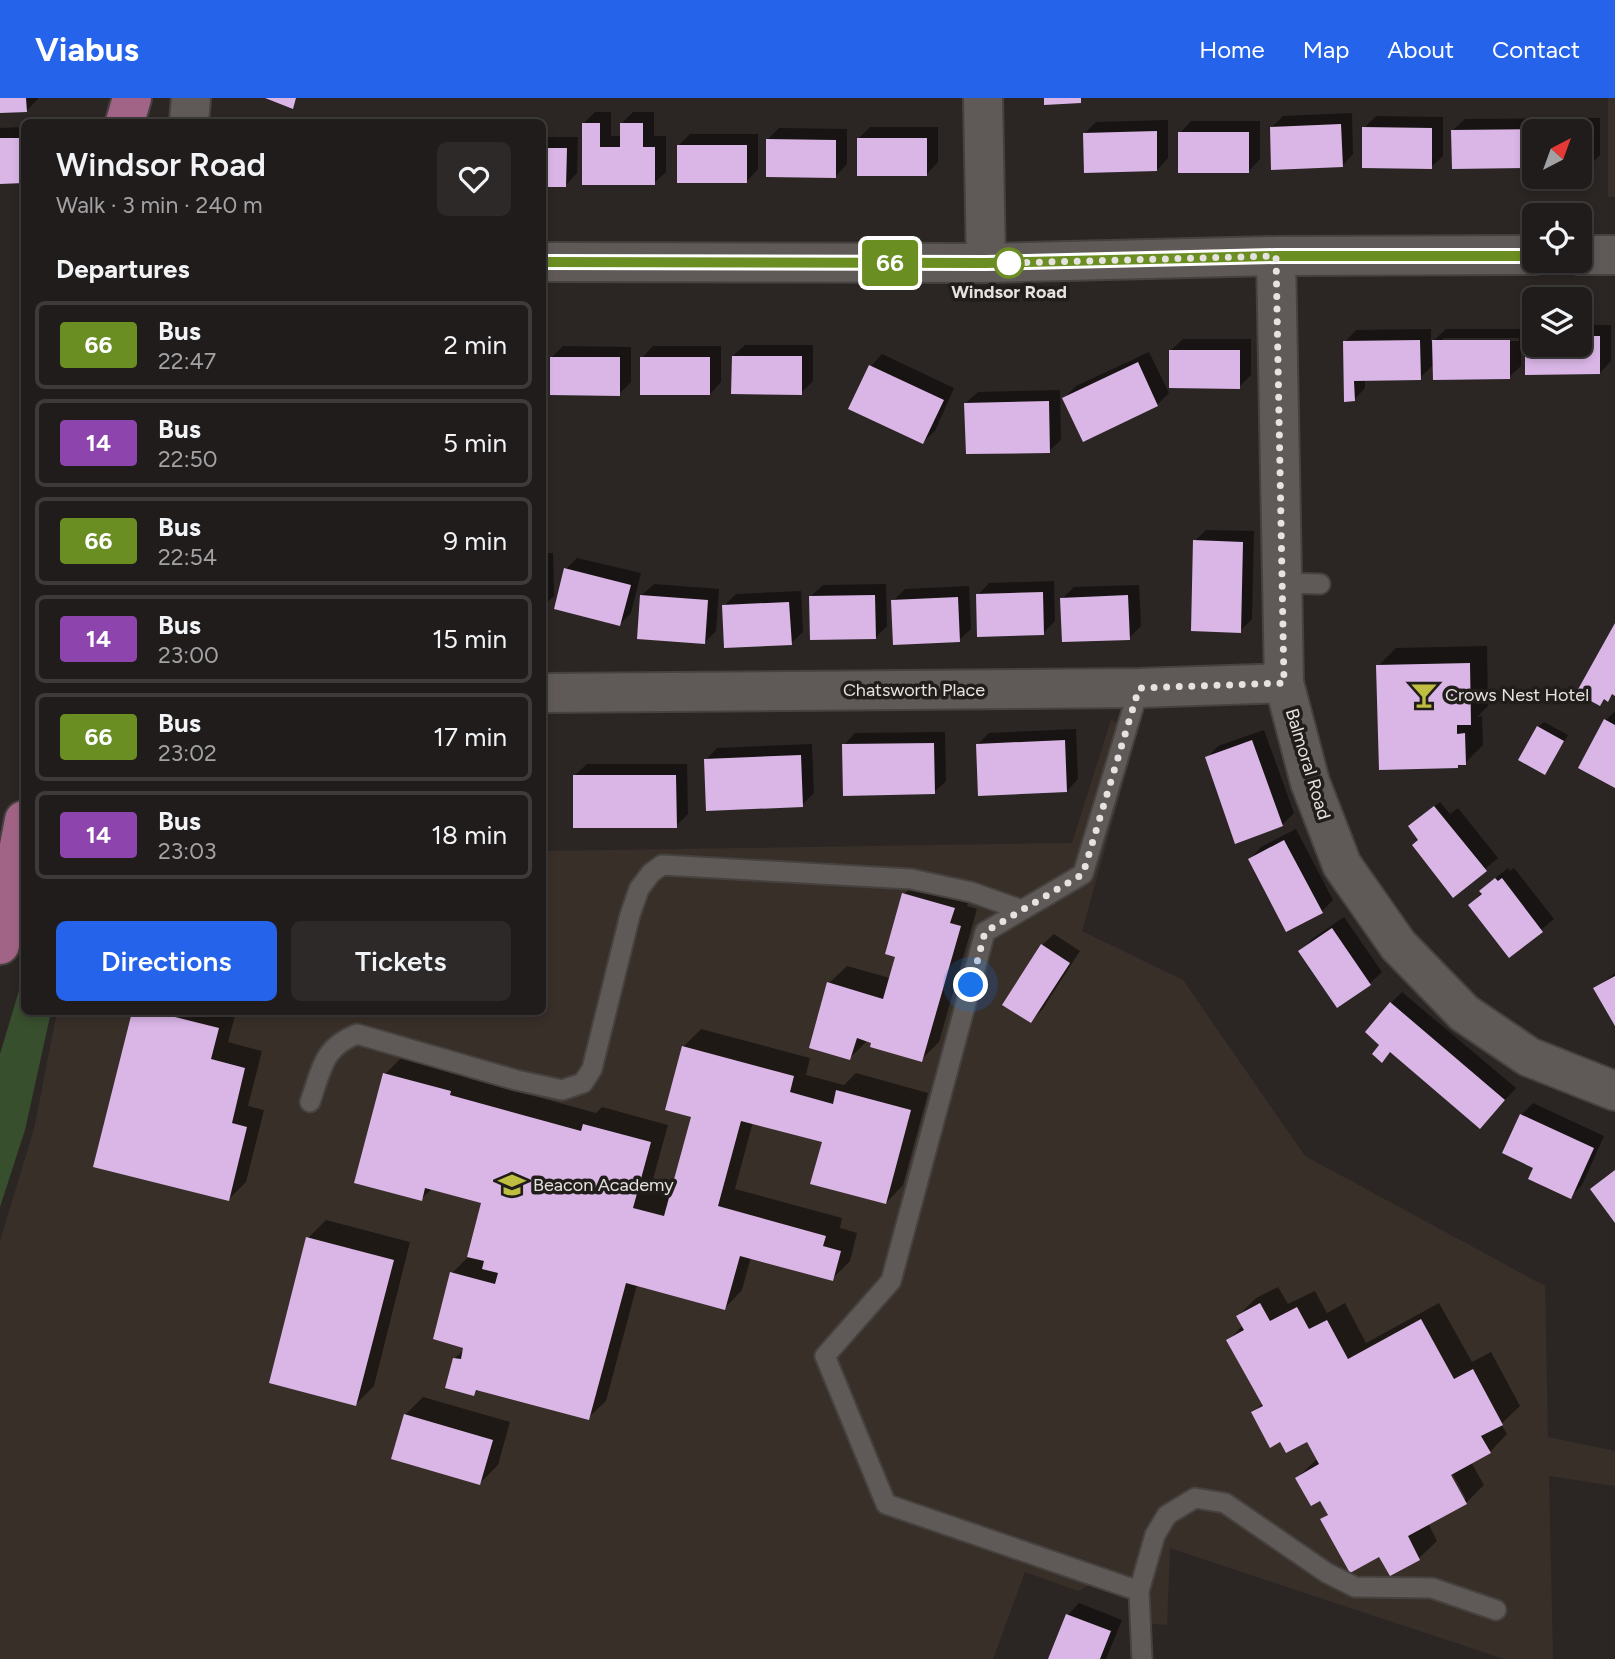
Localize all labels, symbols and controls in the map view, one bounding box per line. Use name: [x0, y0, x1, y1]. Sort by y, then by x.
text: Viabus: [35, 30, 139, 69]
text: Home: [1199, 35, 1265, 64]
text: Map: [1303, 35, 1349, 64]
text: About: [1387, 35, 1454, 64]
text: Contact: [1492, 35, 1580, 64]
north arrow: [1522, 119, 1592, 189]
map controls: [1522, 119, 1592, 357]
button: heart: [437, 142, 511, 216]
text: Windsor Road: [56, 145, 266, 184]
text: Walk · 3 min · 240 m: [56, 191, 263, 219]
button: locate: [1522, 203, 1592, 273]
line badge: 66: [858, 240, 922, 286]
text: 66: [876, 248, 904, 277]
marker: Windsor Road: [994, 248, 1024, 278]
text: Departures: [56, 253, 190, 285]
place label: Windsor Road: [951, 281, 1067, 303]
button: layers: [1522, 287, 1592, 357]
text: Bus: [158, 315, 201, 347]
text: 2 min: [443, 329, 507, 361]
text: 66: [85, 330, 112, 359]
text: 22:47: [158, 347, 216, 375]
text: Bus: [158, 413, 201, 445]
text: 5 min: [443, 427, 507, 459]
text: 14: [86, 428, 111, 457]
text: 22:50: [158, 445, 218, 473]
text: Bus: [158, 511, 201, 543]
text: 9 min: [443, 525, 507, 557]
text: 66: [85, 526, 112, 555]
text: 22:54: [158, 543, 217, 571]
text: Bus: [158, 609, 201, 641]
text: 15 min: [432, 623, 507, 655]
text: 14: [86, 624, 111, 653]
text: 23:00: [158, 641, 219, 669]
street label: Chatsworth Place: [843, 679, 985, 701]
bar icon: Crows Nest Hotel: [1409, 680, 1439, 710]
place label: Crows Nest Hotel: [1445, 684, 1589, 706]
street label: Balmoral Road: [1281, 706, 1335, 822]
text: Bus: [158, 707, 201, 739]
text: 17 min: [433, 721, 507, 753]
text: 66: [85, 722, 112, 751]
text: 23:02: [158, 739, 217, 767]
text: Bus: [158, 805, 201, 837]
text: 18 min: [431, 819, 507, 851]
text: 14: [86, 820, 111, 849]
text: 23:03: [158, 837, 216, 865]
button: Directions: [56, 921, 277, 1001]
button: Tickets: [291, 921, 511, 1001]
your location: [953, 967, 988, 1002]
school or university icon: Beacon Academy: [497, 1170, 527, 1200]
place label: Beacon Academy: [533, 1174, 674, 1196]

